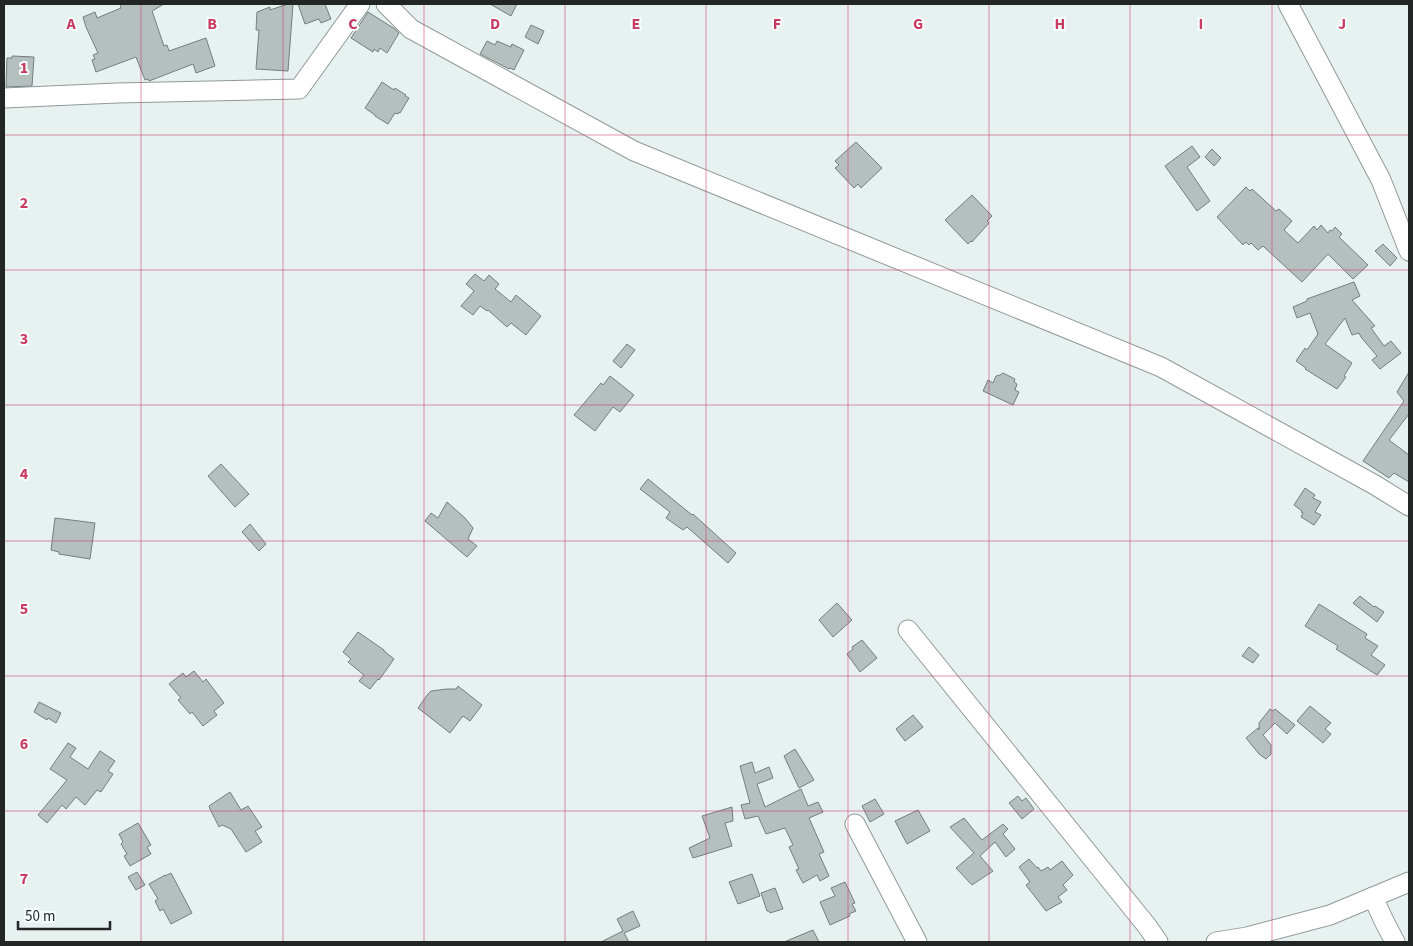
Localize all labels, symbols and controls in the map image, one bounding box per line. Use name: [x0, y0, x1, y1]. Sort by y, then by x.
text: A: [65, 13, 76, 35]
text: B: [207, 13, 217, 35]
text: C: [348, 13, 358, 35]
text: D: [490, 13, 500, 35]
text: E: [632, 13, 640, 35]
text: F: [773, 13, 781, 35]
text: G: [913, 13, 923, 35]
text: H: [1055, 13, 1065, 35]
text: I: [1199, 13, 1203, 35]
text: J: [1338, 13, 1346, 35]
text: 1: [20, 57, 28, 79]
text: 2: [20, 192, 28, 214]
text: 3: [20, 328, 28, 350]
text: 4: [20, 463, 29, 485]
text: 5: [20, 598, 28, 620]
text: 6: [20, 733, 28, 755]
text: 7: [20, 868, 28, 890]
scale bar: [18, 898, 110, 930]
text: 50 m: [25, 906, 55, 927]

